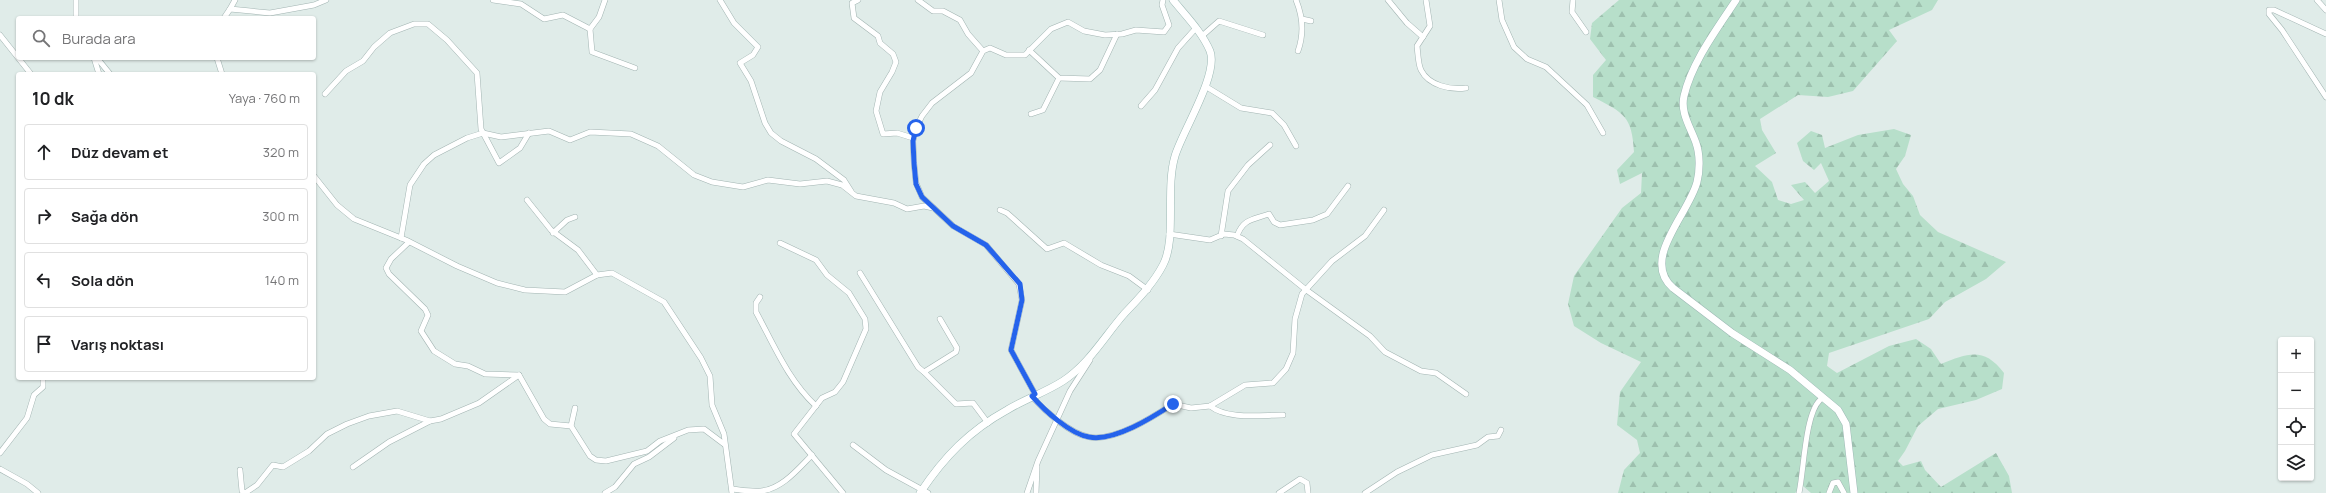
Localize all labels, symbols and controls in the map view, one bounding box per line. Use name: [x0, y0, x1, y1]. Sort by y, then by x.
search box: [16, 16, 316, 60]
icon: search: [30, 27, 52, 49]
text: Burada ara: [62, 28, 136, 49]
text: 10 dk: [32, 87, 74, 110]
text: Yaya · 760 m: [229, 89, 300, 107]
route start: [907, 119, 925, 137]
icon: ahead: [33, 141, 55, 163]
text: Düz devam et: [71, 142, 168, 163]
text: 320 m: [263, 143, 299, 161]
icon: right: [33, 205, 55, 227]
text: Sağa dön: [71, 206, 138, 227]
text: 300 m: [262, 207, 299, 225]
icon: left: [33, 269, 55, 291]
text: Sola dön: [71, 270, 134, 291]
text: 140 m: [265, 271, 299, 289]
icon: arrive: [33, 333, 55, 355]
text: Varış noktası: [71, 334, 164, 355]
map controls: [2278, 337, 2314, 481]
button: +: [2278, 337, 2314, 373]
button: −: [2278, 373, 2314, 409]
route end: [1164, 395, 1182, 413]
button: locate: [2278, 409, 2314, 445]
button: layers: [2278, 445, 2314, 481]

